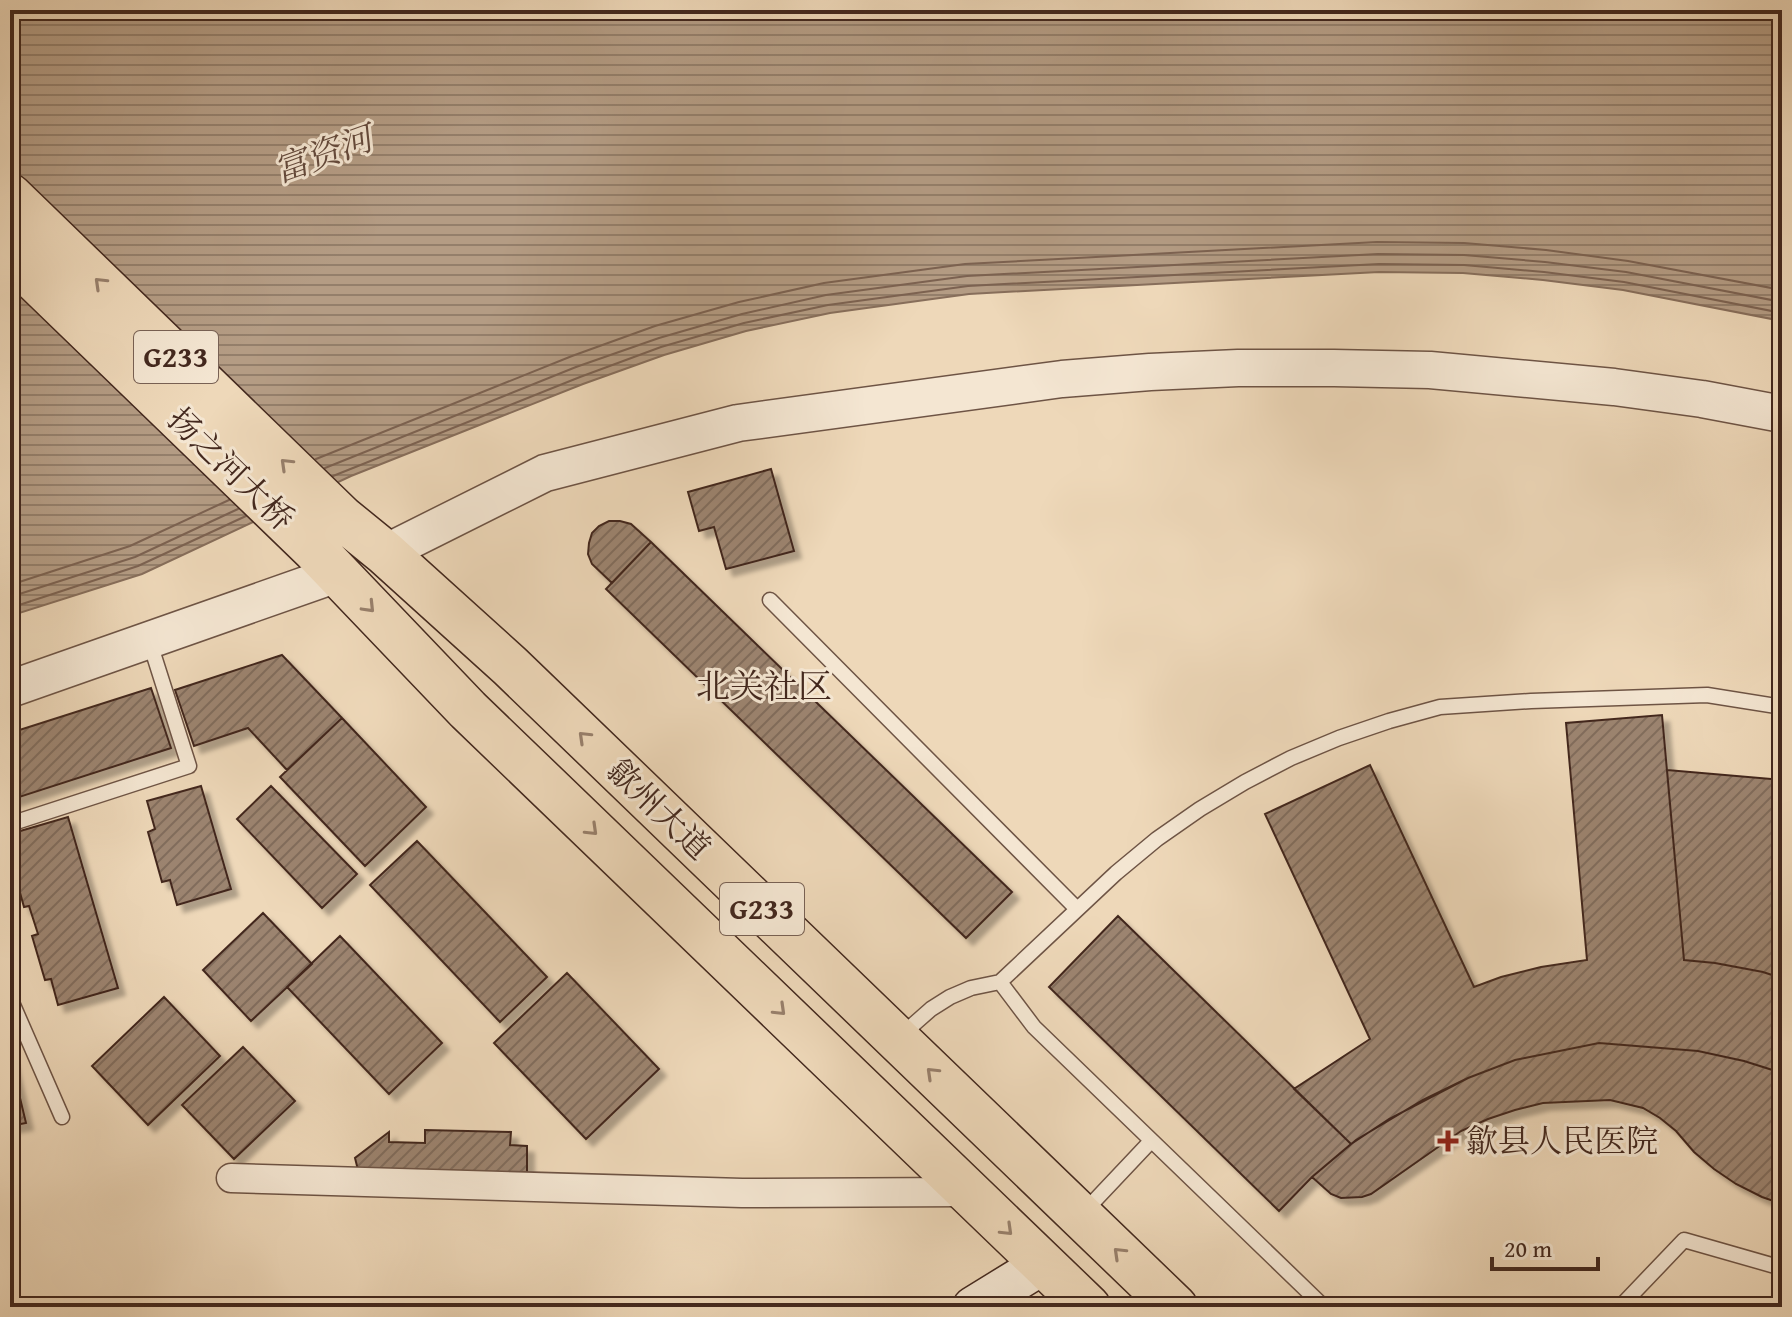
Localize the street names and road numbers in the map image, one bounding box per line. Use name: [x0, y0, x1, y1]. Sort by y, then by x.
road number: G233: [134, 331, 218, 383]
street label: 扬之河大桥: [157, 396, 305, 541]
street label: 歙州大道: [597, 747, 722, 870]
road number: G233: [720, 883, 804, 935]

